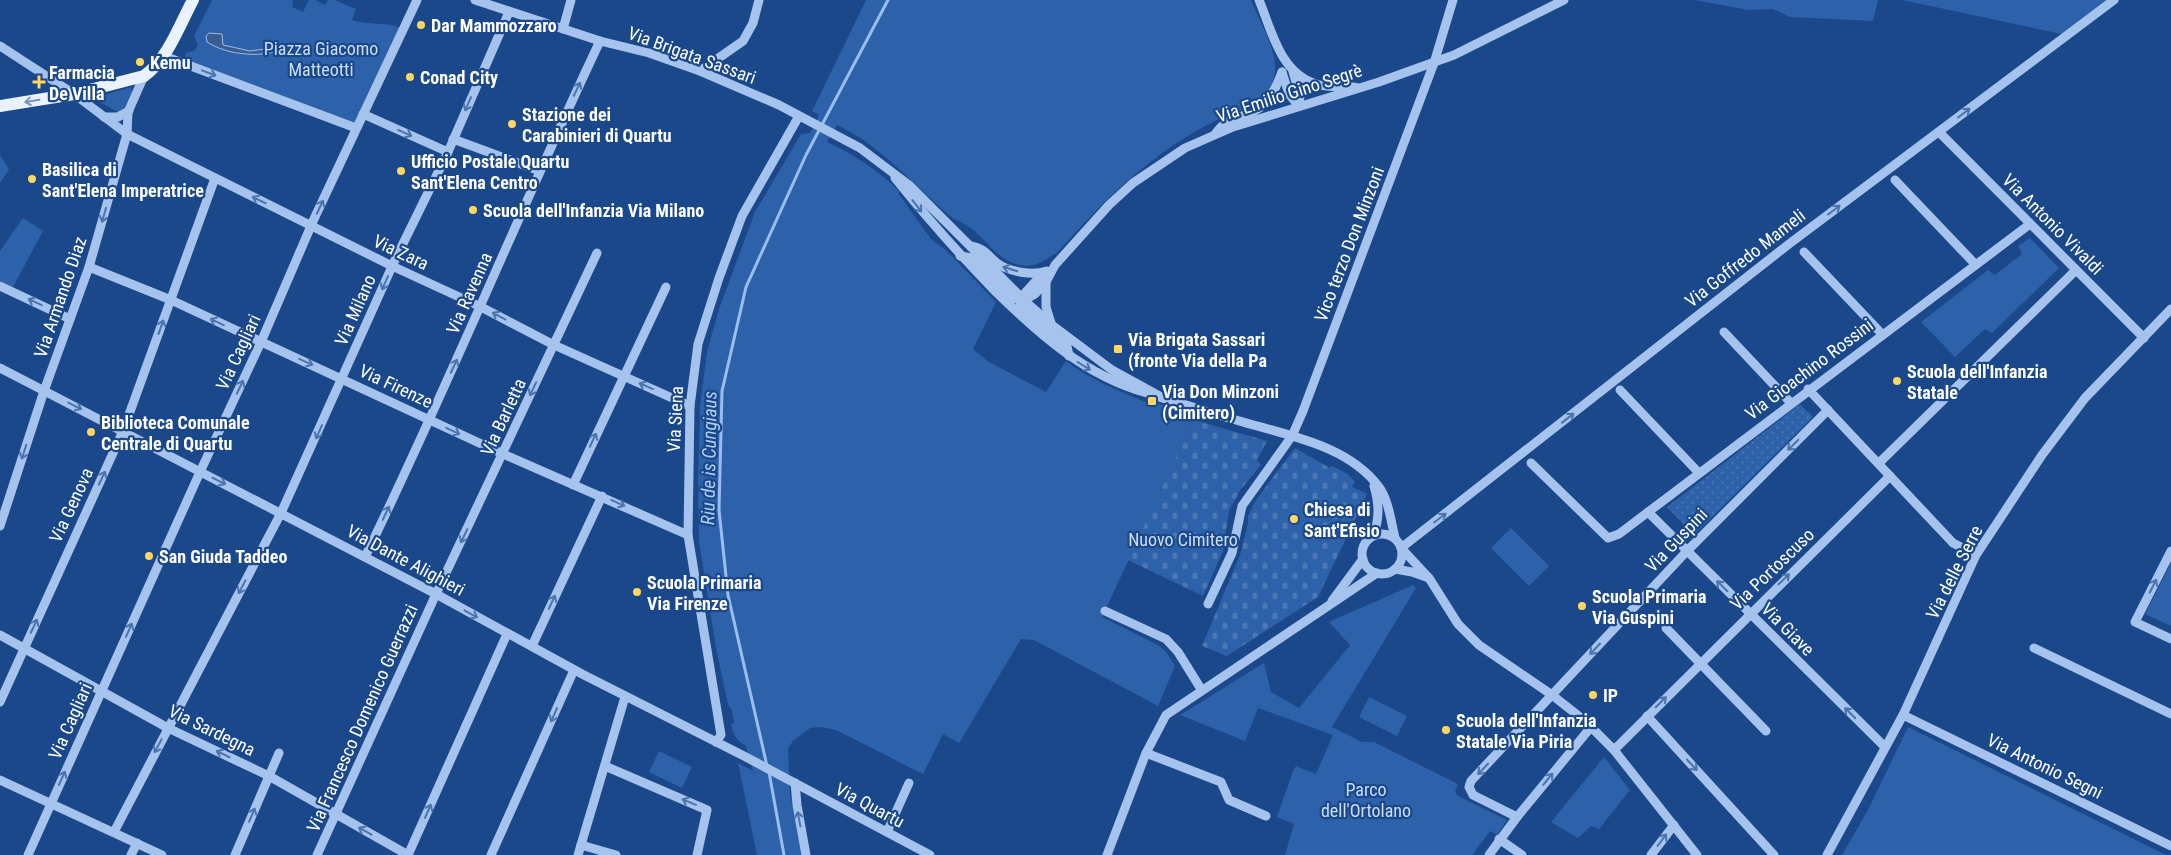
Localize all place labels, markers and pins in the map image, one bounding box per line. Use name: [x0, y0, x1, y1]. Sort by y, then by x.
place label: Dar Mammozzaro: [431, 15, 557, 36]
marker: Dar Mammozzaro: [415, 19, 427, 31]
place label: Kemu: [150, 52, 191, 73]
marker: Kemu: [134, 56, 146, 68]
place label: Farmacia De Villa: [49, 62, 115, 104]
place label: Conad City: [420, 67, 498, 88]
marker: Conad City: [404, 71, 416, 83]
marker: Farmacia De Villa: [33, 76, 45, 88]
place label: Stazione dei Carabinieri di Quartu: [522, 104, 672, 146]
marker: Stazione dei Carabinieri di Quartu: [506, 118, 518, 130]
place label: Ufficio Postale Quartu Sant'Elena Centro: [411, 151, 569, 193]
place label: Basilica di Sant'Elena Imperatrice: [42, 159, 204, 201]
marker: Ufficio Postale Quartu Sant'Elena Centro: [395, 165, 407, 177]
marker: Basilica di Sant'Elena Imperatrice: [26, 173, 38, 185]
place label: Scuola dell'Infanzia Via Milano: [483, 200, 704, 221]
marker: Scuola dell'Infanzia Via Milano: [467, 204, 479, 216]
place label: Via Brigata Sassari (fronte Via della Pa: [1128, 329, 1267, 372]
marker: Via Brigata Sassari (fronte Via della Pa: [1112, 343, 1124, 355]
place label: Scuola dell'Infanzia Statale: [1907, 361, 2048, 403]
marker: Scuola dell'Infanzia Statale: [1891, 375, 1903, 387]
place label: Via Don Minzoni (Cimitero): [1162, 381, 1279, 424]
marker: Via Don Minzoni (Cimitero): [1146, 395, 1158, 407]
place label: Biblioteca Comunale Centrale di Quartu: [101, 412, 250, 454]
marker: Biblioteca Comunale Centrale di Quartu: [85, 426, 97, 438]
place label: Chiesa di Sant'Efisio: [1304, 499, 1380, 541]
marker: Chiesa di Sant'Efisio: [1288, 513, 1300, 525]
place label: San Giuda Taddeo: [159, 546, 287, 567]
marker: San Giuda Taddeo: [143, 550, 155, 562]
place label: Scuola Primaria Via Firenze: [647, 572, 762, 614]
marker: Scuola Primaria Via Firenze: [631, 586, 643, 598]
place label: Scuola Primaria Via Guspini: [1592, 586, 1707, 628]
marker: Scuola Primaria Via Guspini: [1576, 600, 1588, 612]
place label: IP: [1603, 685, 1618, 706]
marker: IP: [1587, 689, 1599, 701]
place label: Scuola dell'Infanzia Statale Via Piria: [1456, 710, 1597, 752]
marker: Scuola dell'Infanzia Statale Via Piria: [1440, 724, 1452, 736]

